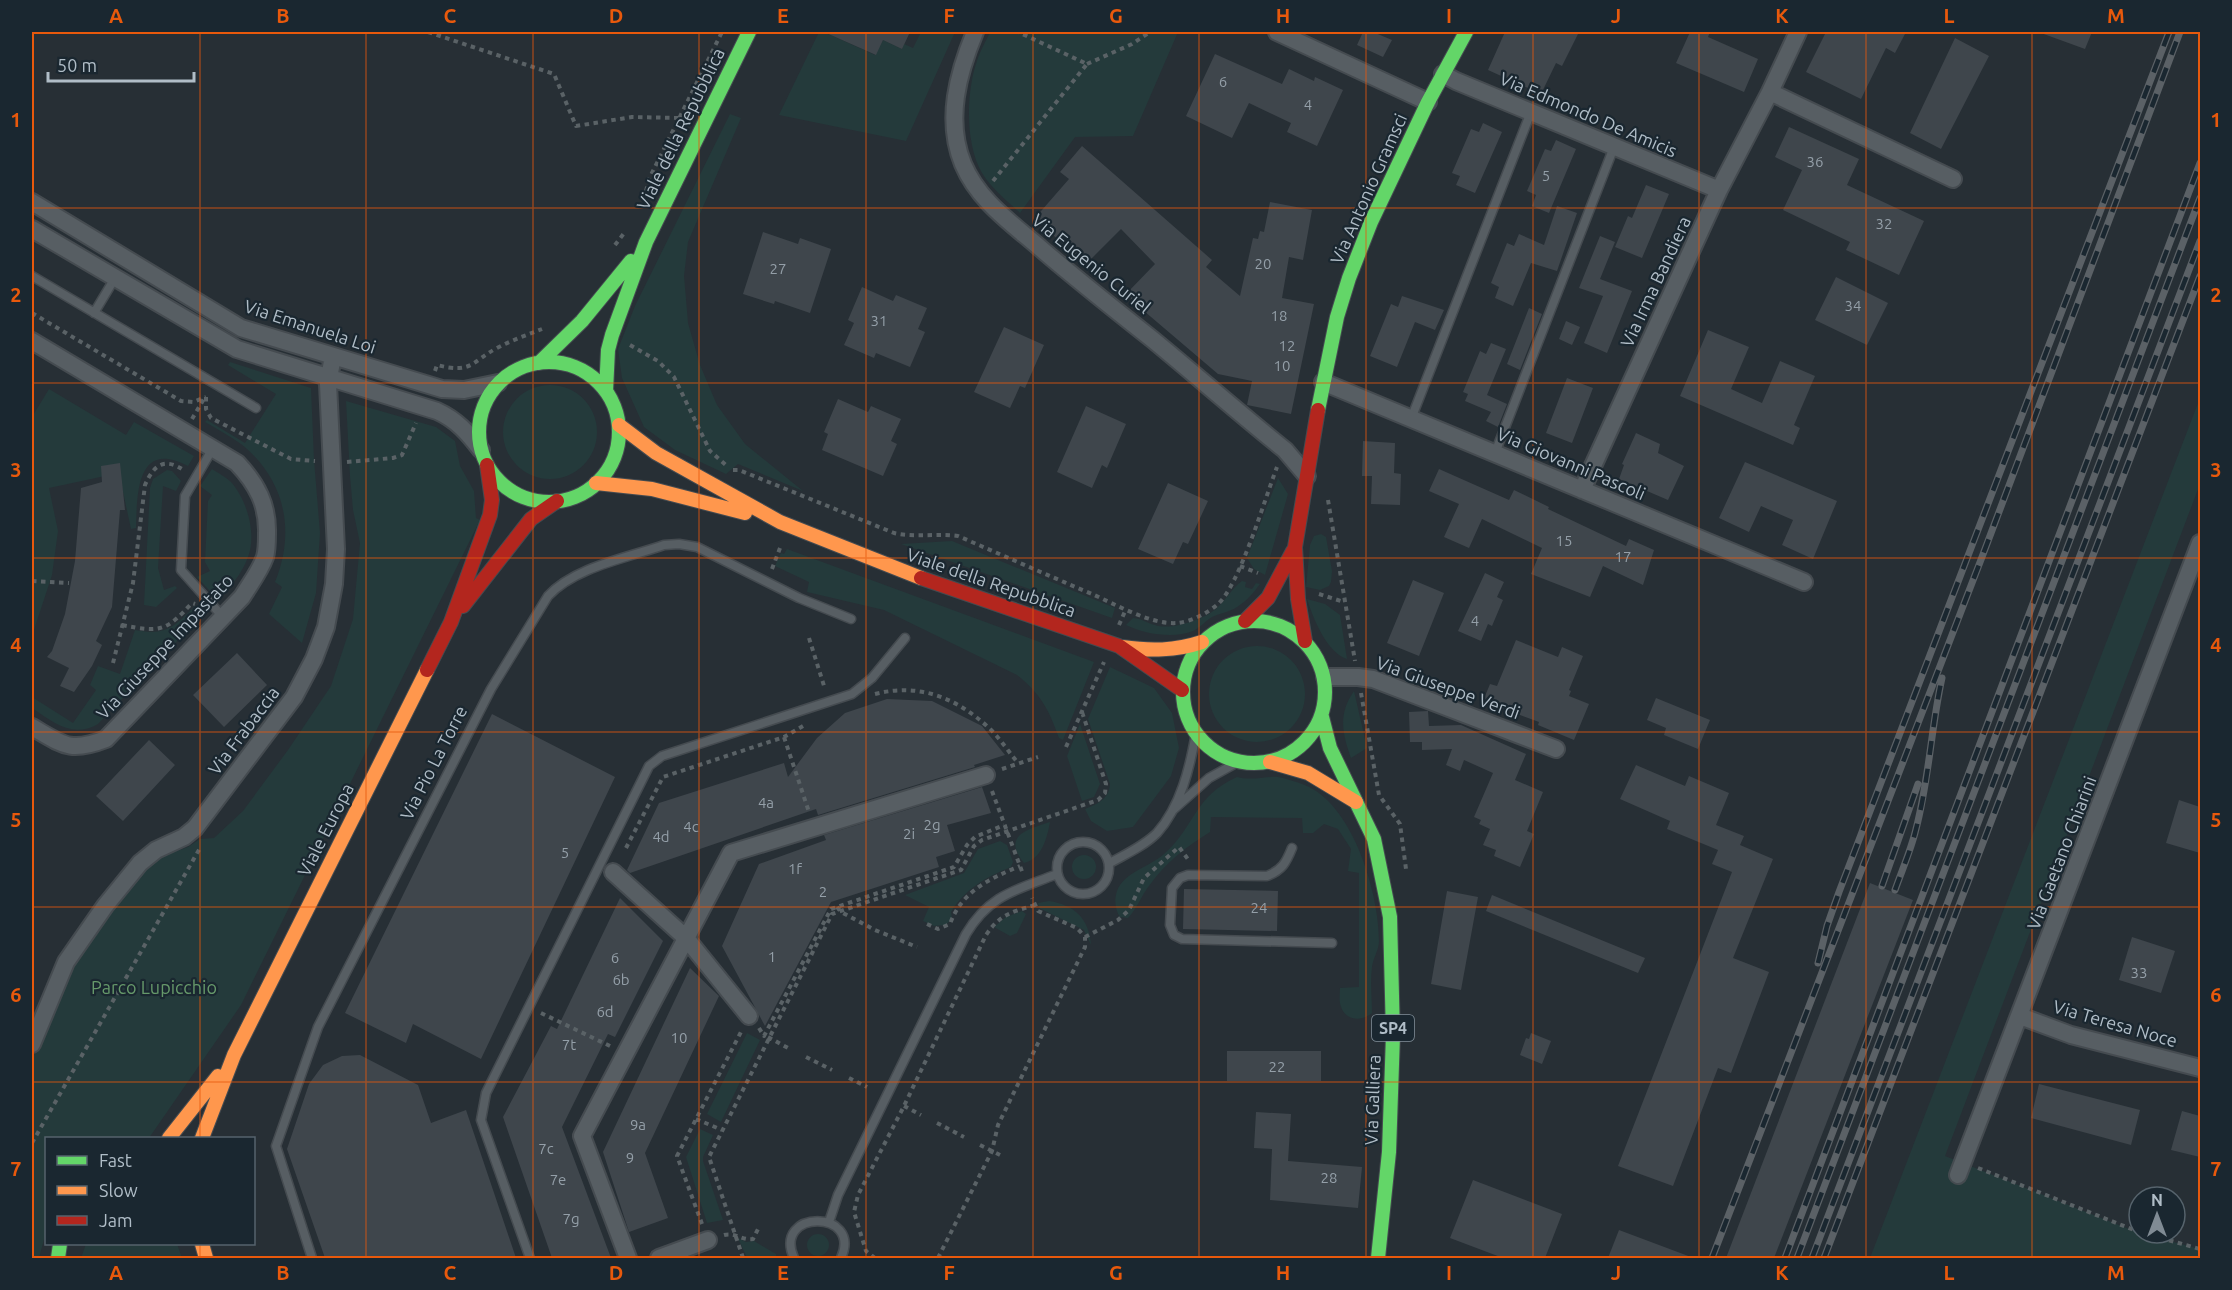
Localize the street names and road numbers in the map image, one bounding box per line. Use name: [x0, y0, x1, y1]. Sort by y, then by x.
street label: Viale della Repubblica: [632, 44, 728, 213]
street label: Via Edmondo De Amicis: [1497, 68, 1680, 161]
street label: Via Antonio Gramsci: [1326, 110, 1410, 267]
street label: Via Eugenio Curiel: [1028, 209, 1155, 317]
street label: Via Irma Bandiera: [1616, 213, 1694, 350]
street label: Via Emanuela Loi: [242, 295, 379, 357]
street label: Via Giovanni Pascoli: [1494, 423, 1649, 503]
street label: Viale della Repubblica: [904, 544, 1078, 620]
street label: Via Giuseppe Impastato: [92, 570, 237, 723]
street label: Via Giuseppe Verdi: [1374, 652, 1523, 722]
street label: Via Frabaccia: [204, 682, 283, 778]
street label: Via Pio La Torre: [396, 702, 470, 823]
street label: Via Gaetano Chiarini: [2023, 773, 2100, 932]
street label: Viale Europa: [293, 780, 357, 879]
street label: Via Teresa Noce: [2051, 996, 2180, 1050]
road number: SP4: [1372, 1015, 1414, 1041]
street label: Via Galliera: [1360, 1054, 1384, 1146]

